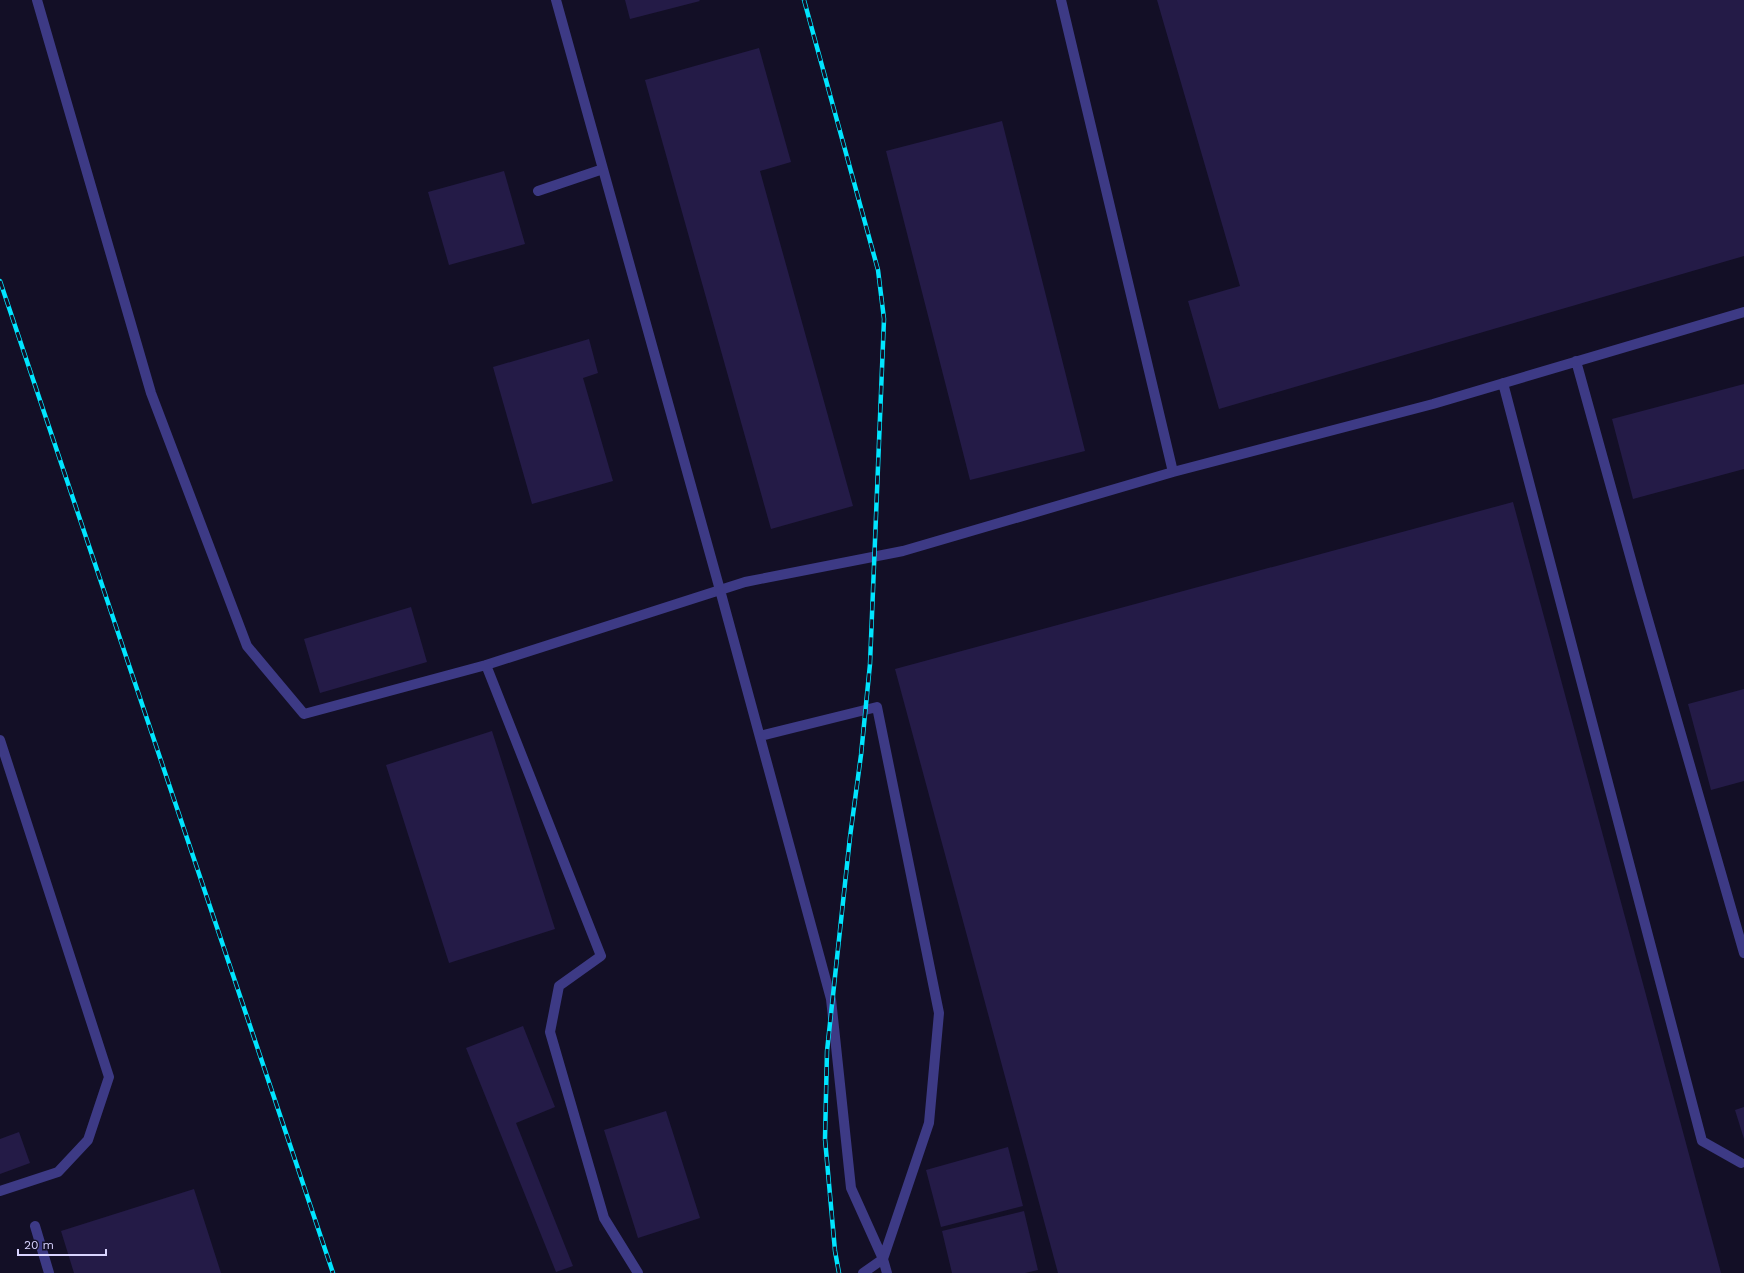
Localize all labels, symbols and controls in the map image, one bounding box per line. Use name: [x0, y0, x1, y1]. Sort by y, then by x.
scale bar: [18, 1231, 106, 1257]
text: 20 m: [24, 1238, 54, 1252]

